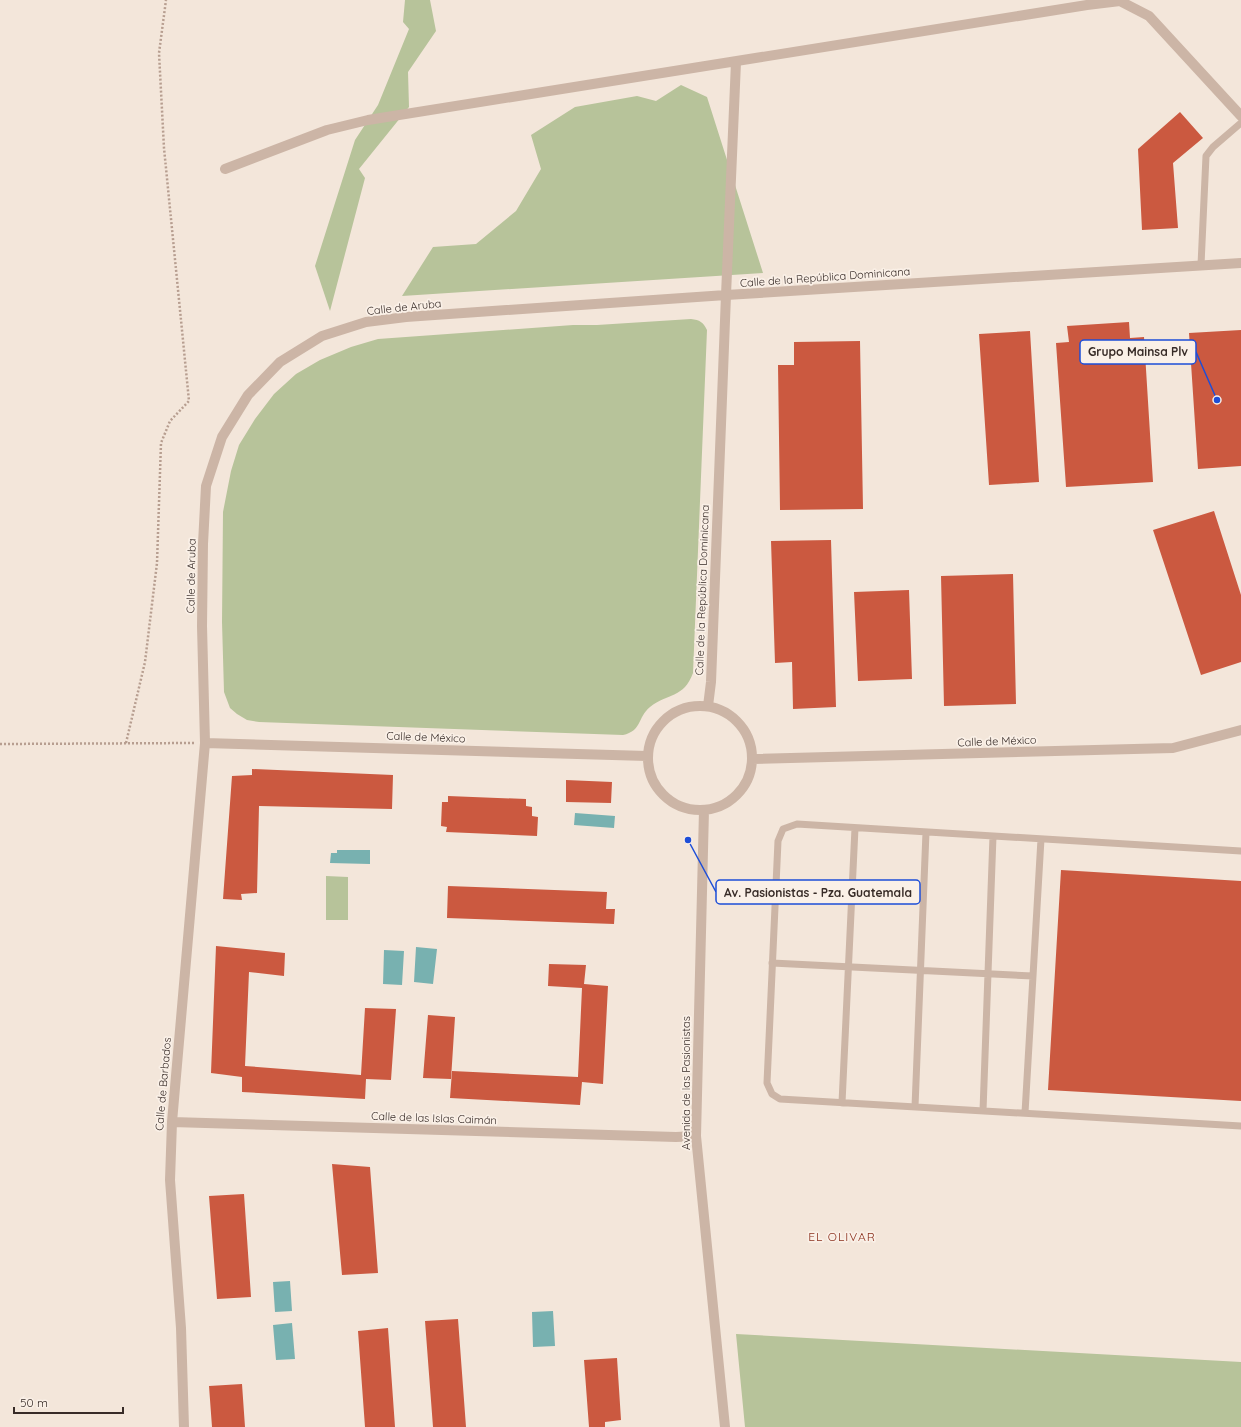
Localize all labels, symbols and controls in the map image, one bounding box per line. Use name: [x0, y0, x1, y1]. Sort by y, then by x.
street label: Calle de la República Dominicana: [739, 264, 911, 290]
street label: Calle de Aruba: [366, 296, 442, 318]
callout: Grupo Mainsa Plv: [1080, 340, 1196, 364]
text: Grupo Mainsa Plv: [1088, 344, 1188, 359]
street label: Calle de la República Dominicana: [692, 505, 712, 675]
street label: Calle de Aruba: [183, 538, 199, 614]
street label: Calle de México: [386, 729, 466, 745]
street label: Calle de México: [957, 733, 1037, 749]
callout: Av. Pasionistas - Pza. Guatemala: [716, 880, 920, 904]
text: Av. Pasionistas - Pza. Guatemala: [724, 885, 912, 900]
street label: Avenida de las Pasionistas: [679, 1016, 693, 1150]
street label: Calle de Barbados: [152, 1037, 174, 1131]
street label: Calle de las Islas Caimán: [371, 1109, 497, 1127]
district label: EL OLIVAR: [808, 1229, 876, 1244]
scale bar: [14, 1389, 123, 1415]
text: 50 m: [20, 1395, 48, 1410]

